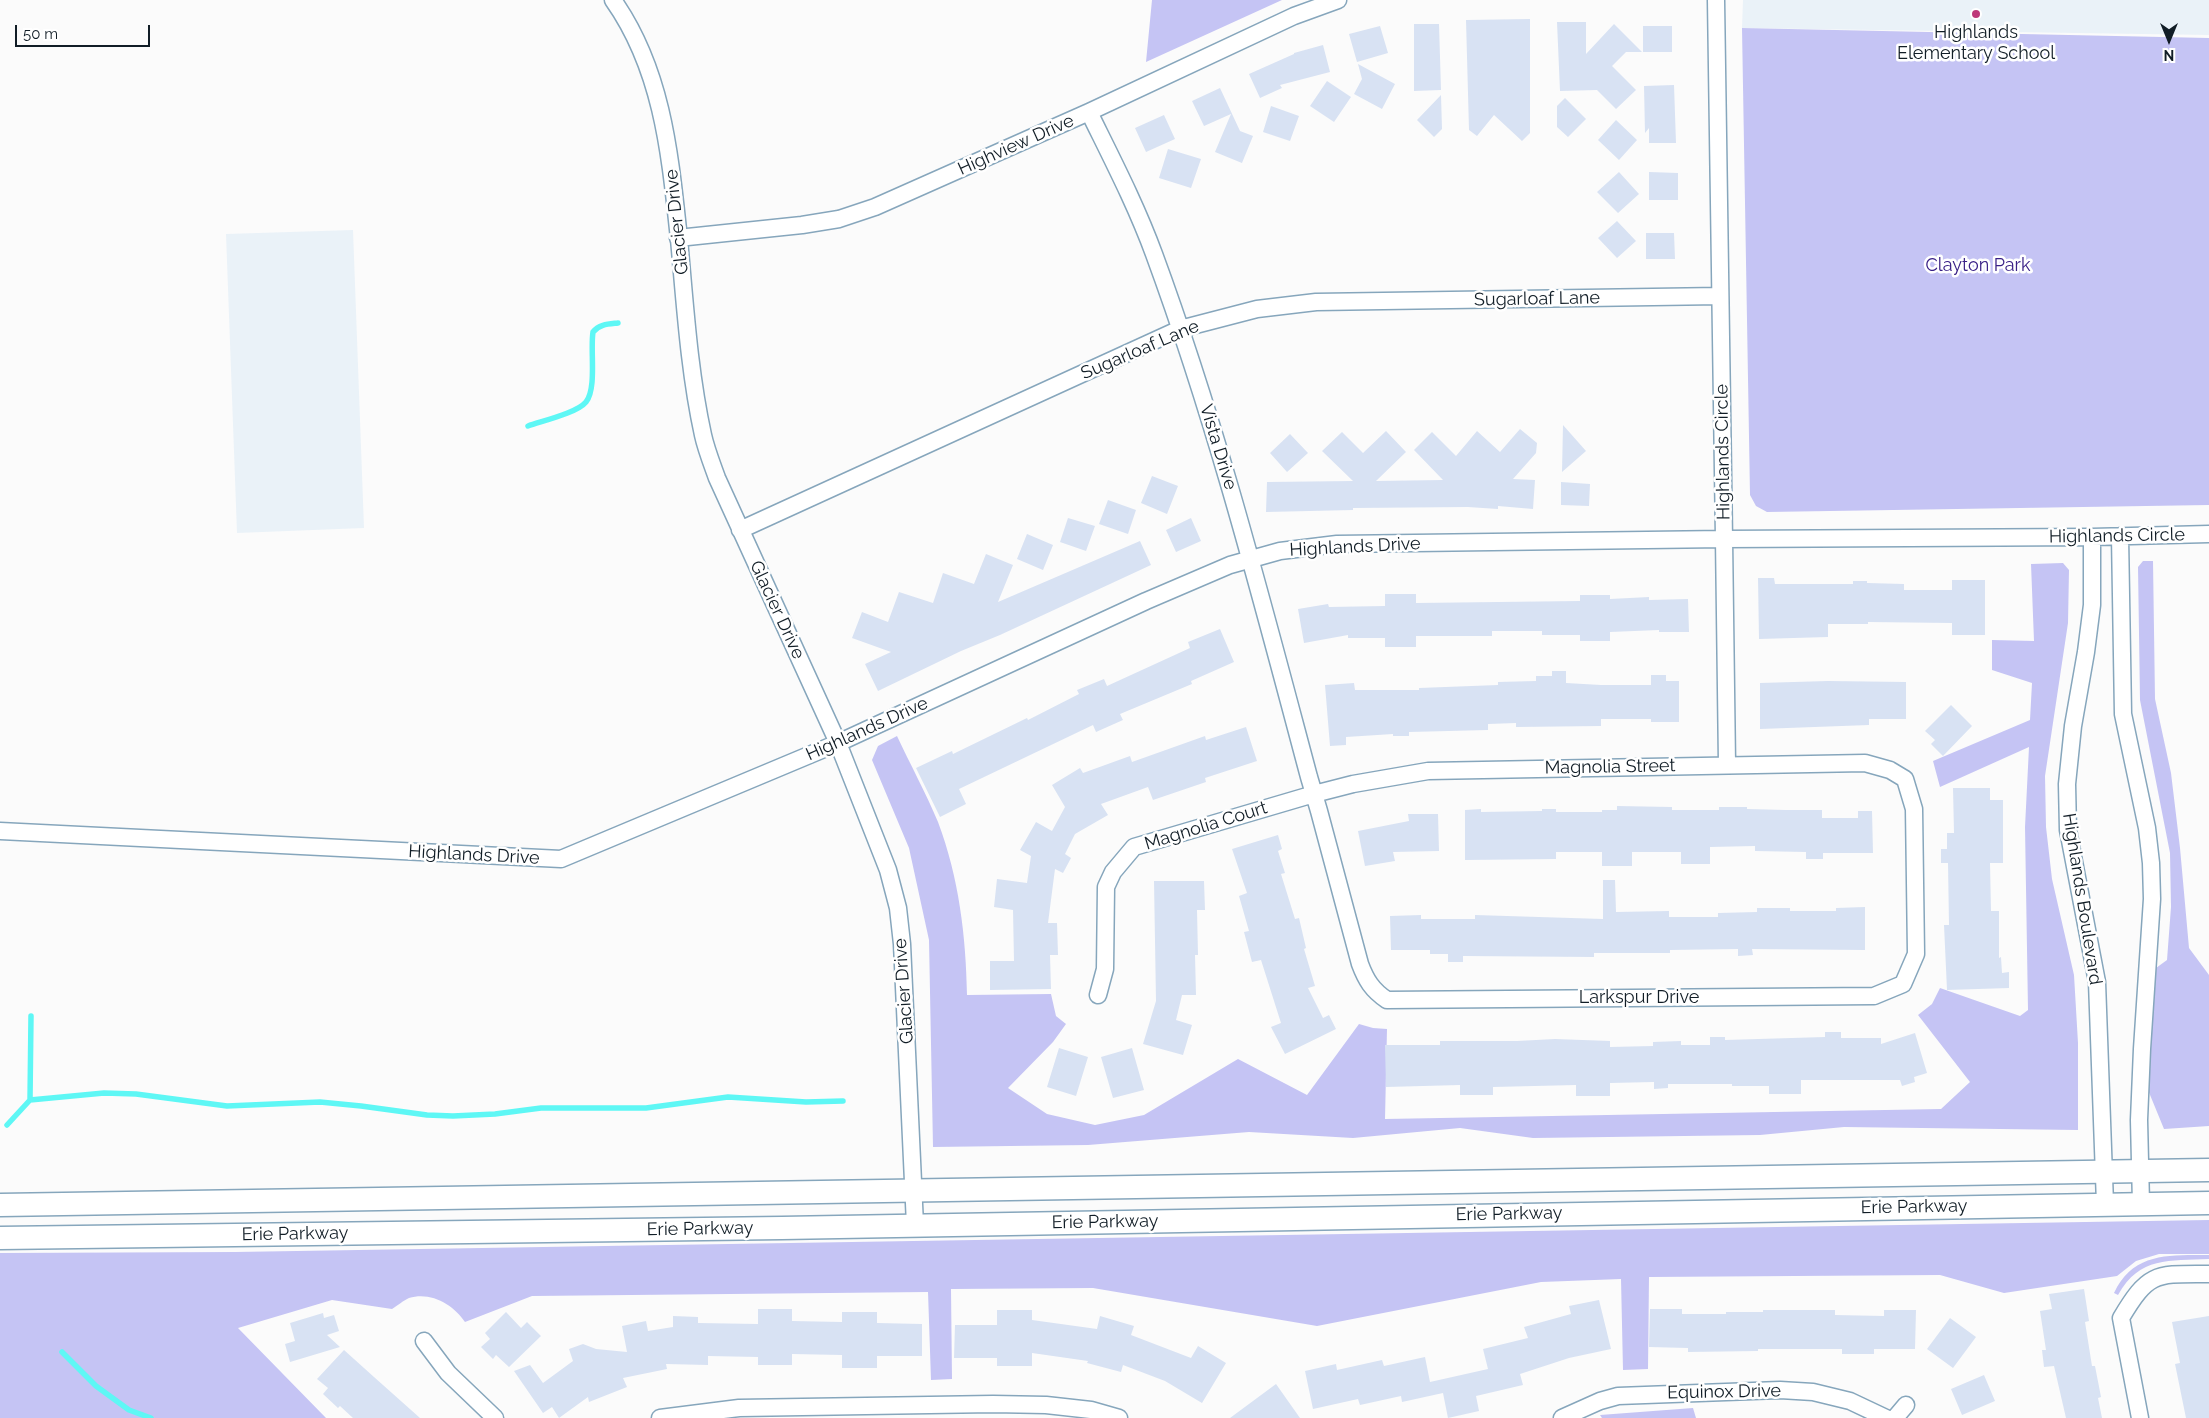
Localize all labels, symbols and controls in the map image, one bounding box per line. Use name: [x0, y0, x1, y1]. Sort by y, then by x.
marker: Highlands Elementary School: [1970, 8, 1982, 20]
scale bar: [18, 15, 152, 47]
north arrow: [2144, 15, 2194, 65]
place label: Highlands Elementary School: [1897, 22, 2055, 64]
text: 50 m: [23, 25, 58, 43]
text: N: [2164, 47, 2174, 63]
street label: Highview Drive: [955, 110, 1077, 180]
street label: Glacier Drive: [661, 168, 693, 276]
park label: Clayton Park: [1926, 255, 2030, 277]
street label: Sugarloaf Lane: [1474, 287, 1600, 311]
street label: Sugarloaf Lane: [1078, 315, 1202, 385]
street label: Highlands Circle: [1711, 384, 1735, 520]
street label: Vista Drive: [1195, 402, 1241, 492]
street label: Highlands Circle: [2049, 524, 2185, 548]
street label: Highlands Drive: [1289, 533, 1421, 561]
street label: Glacier Drive: [745, 557, 809, 663]
street label: Highlands Drive: [803, 692, 931, 766]
street label: Magnolia Street: [1544, 755, 1676, 779]
street label: Magnolia Court: [1142, 797, 1270, 855]
street label: Highlands Boulevard: [2058, 812, 2106, 986]
street label: Highlands Drive: [408, 841, 540, 869]
street label: Glacier Drive: [890, 937, 918, 1045]
street label: Larkspur Drive: [1579, 987, 1699, 1009]
street label: Erie Parkway: [1860, 1195, 1968, 1219]
street label: Erie Parkway: [1455, 1202, 1563, 1226]
street label: Erie Parkway: [1051, 1210, 1159, 1234]
street label: Erie Parkway: [646, 1217, 754, 1241]
street label: Erie Parkway: [241, 1222, 349, 1246]
street label: Equinox Drive: [1667, 1380, 1781, 1404]

